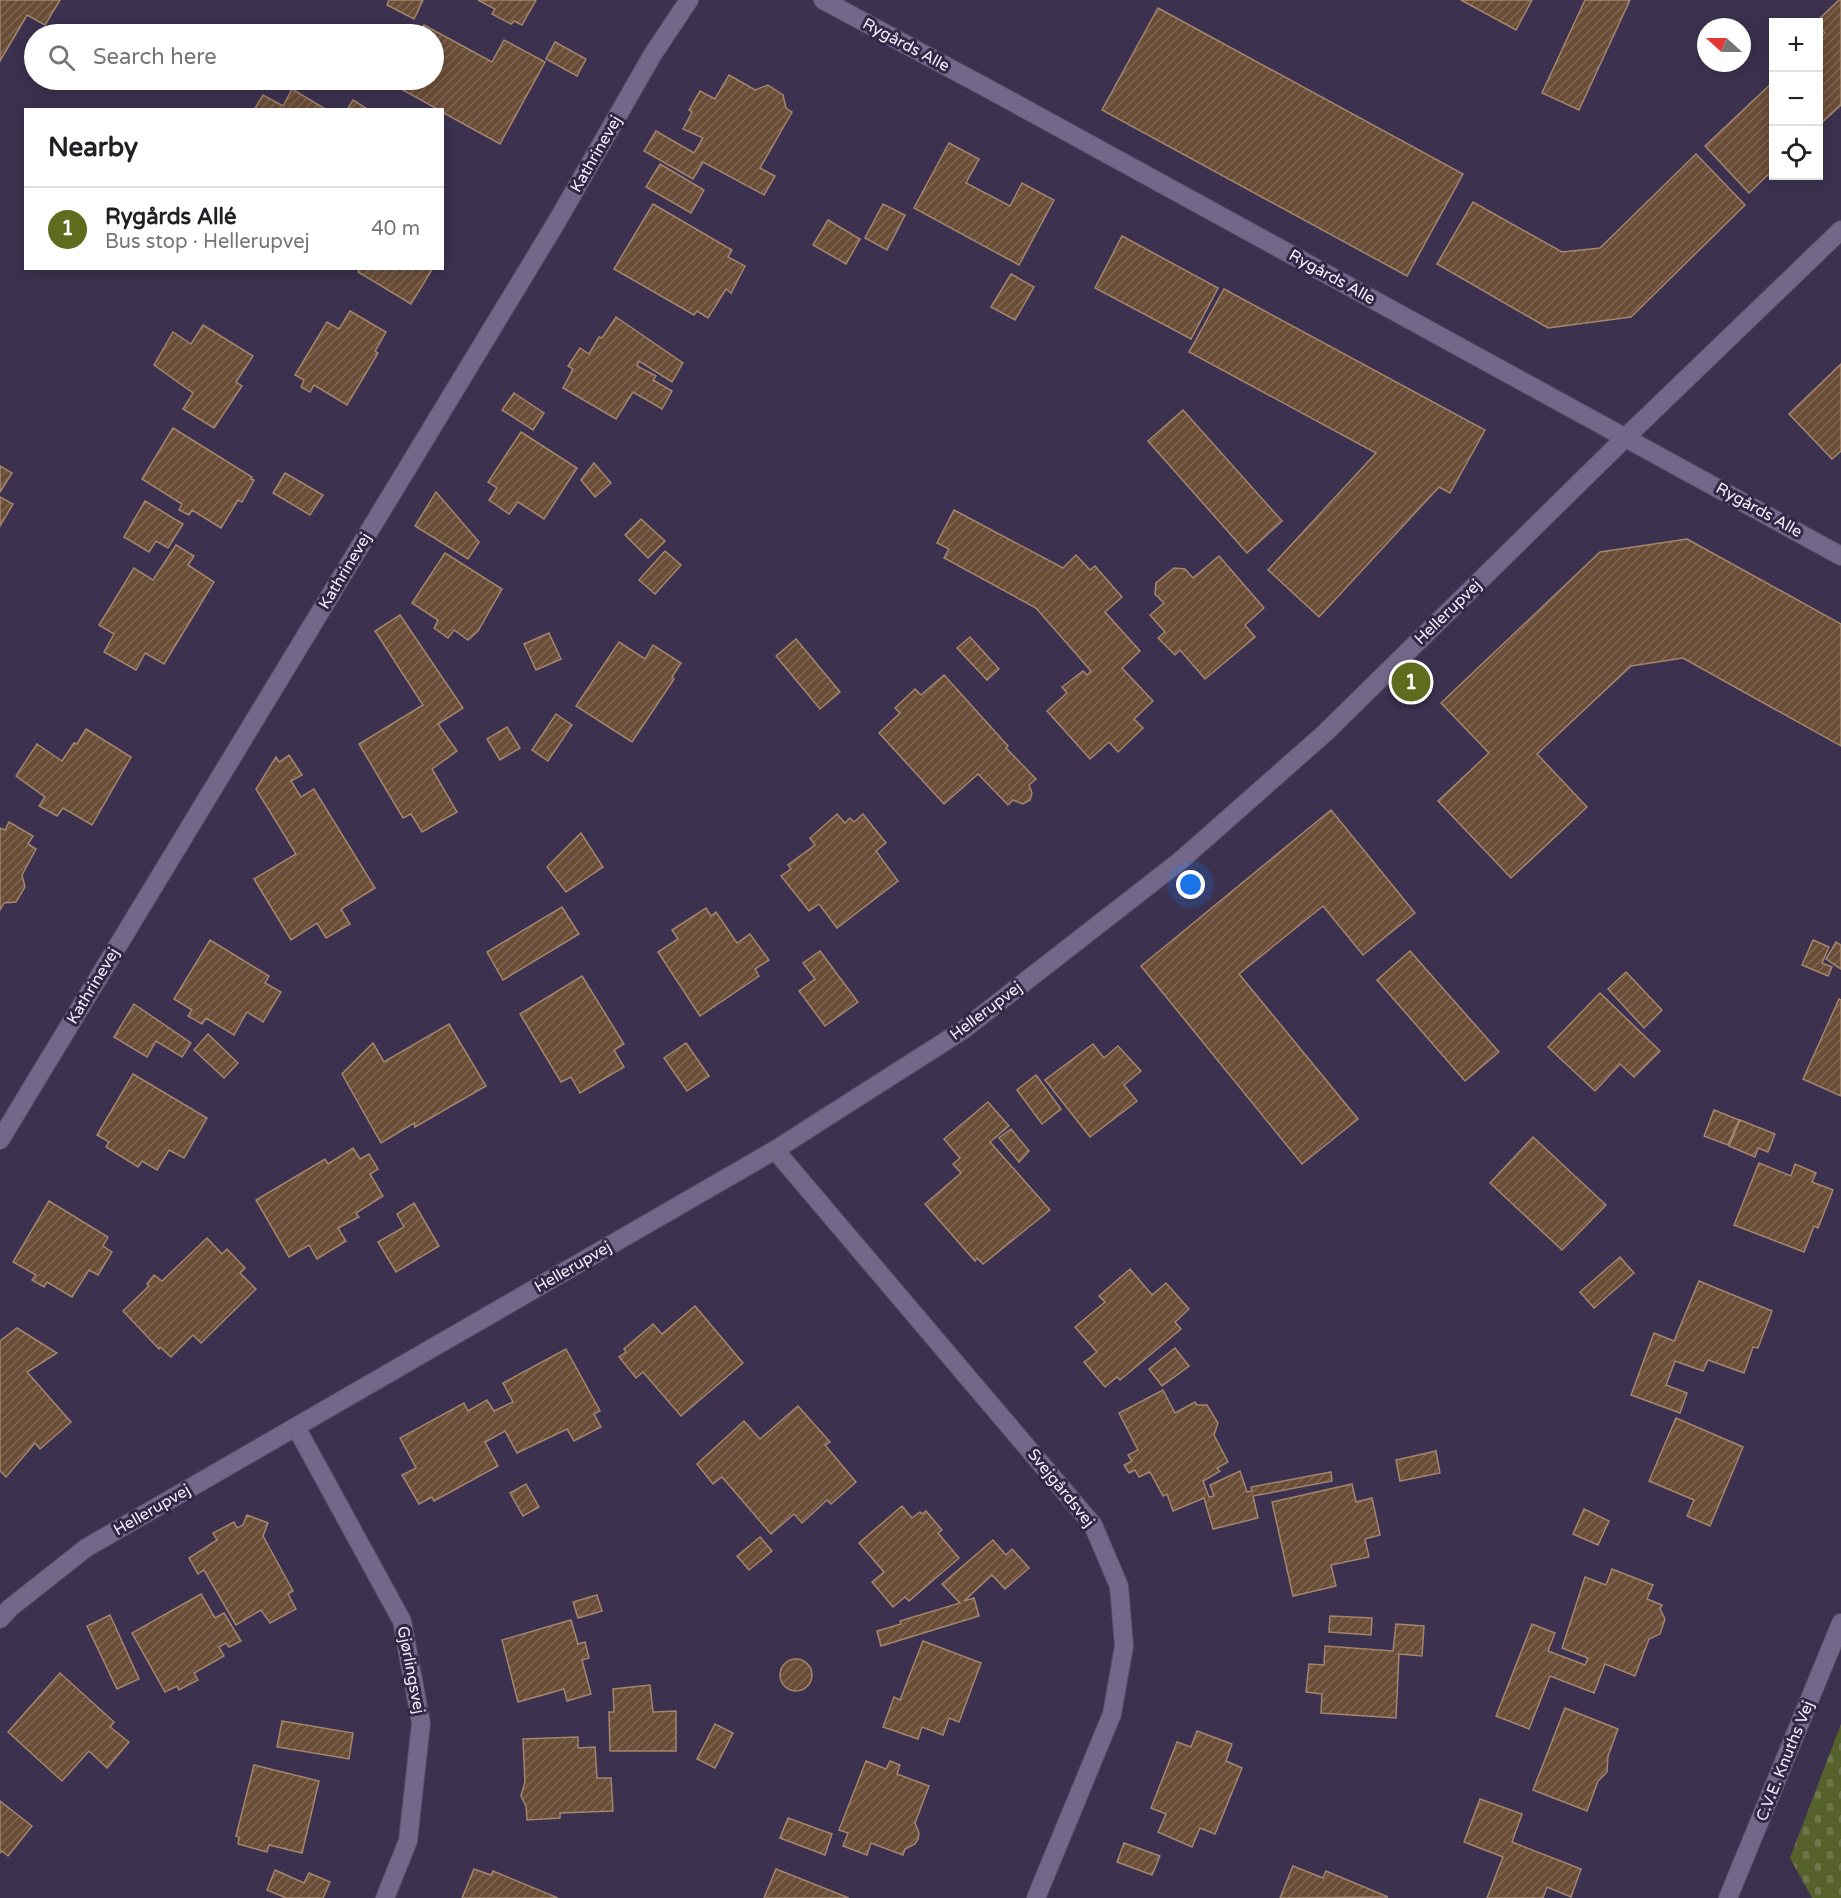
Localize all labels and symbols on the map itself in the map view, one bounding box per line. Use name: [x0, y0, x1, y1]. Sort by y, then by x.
street label: Rygårds Alle: [859, 14, 953, 76]
north arrow: [1697, 18, 1751, 72]
street label: Kathrinevej: [566, 112, 626, 196]
street label: Rygårds Alle: [1285, 245, 1379, 309]
street label: Rygårds Alle: [1712, 478, 1806, 542]
street label: Kathrinevej: [314, 529, 376, 613]
street label: Hellerupvej: [1410, 575, 1486, 649]
pin: 1: [1392, 660, 1430, 704]
your location: [1176, 870, 1205, 899]
street label: Kathrinevej: [62, 944, 124, 1028]
street label: Hellerupvej: [946, 977, 1026, 1045]
street label: Hellerupvej: [531, 1237, 615, 1297]
street label: Svejgårdsvej: [1023, 1445, 1099, 1531]
street label: Hellerupvej: [110, 1480, 194, 1540]
street label: Gjørlingsvej: [393, 1624, 429, 1716]
street label: C.V.E. Knuths Vej: [1752, 1698, 1818, 1824]

